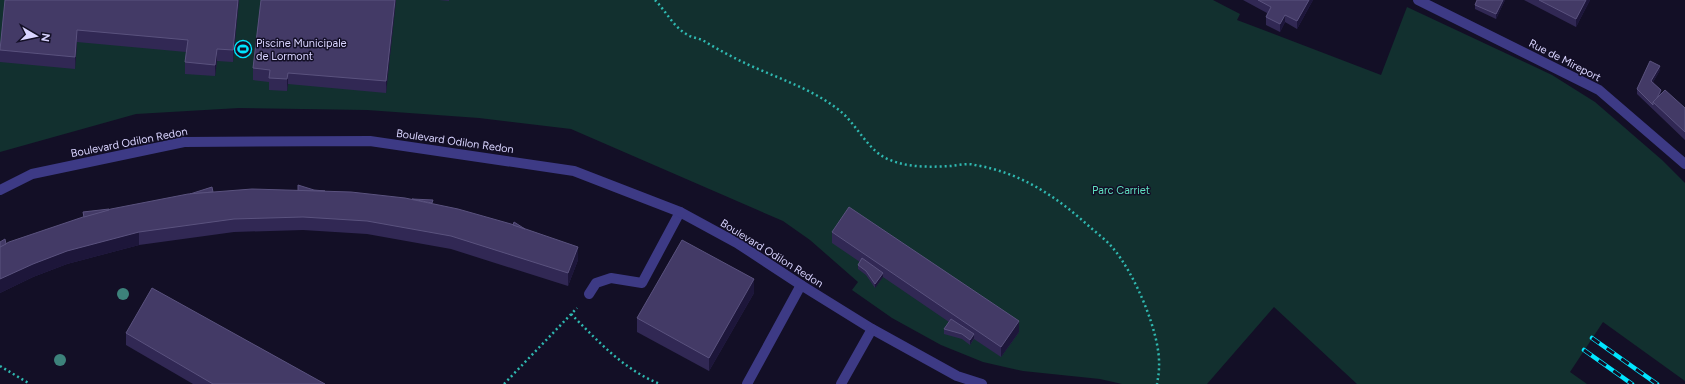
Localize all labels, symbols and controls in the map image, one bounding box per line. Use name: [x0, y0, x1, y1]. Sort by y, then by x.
north arrow: [16, 16, 56, 56]
text: N: [38, 32, 52, 43]
place label: Piscine Municipale de Lormont: [256, 37, 347, 63]
street label: Rue de Mireport: [1527, 37, 1603, 84]
sports icon: Piscine Municipale de Lormont: [233, 39, 253, 59]
street label: Boulevard Odilon Redon: [70, 125, 189, 160]
street label: Boulevard Odilon Redon: [395, 127, 515, 156]
park label: Parc Carriet: [1092, 184, 1150, 197]
street label: Boulevard Odilon Redon: [718, 216, 825, 290]

